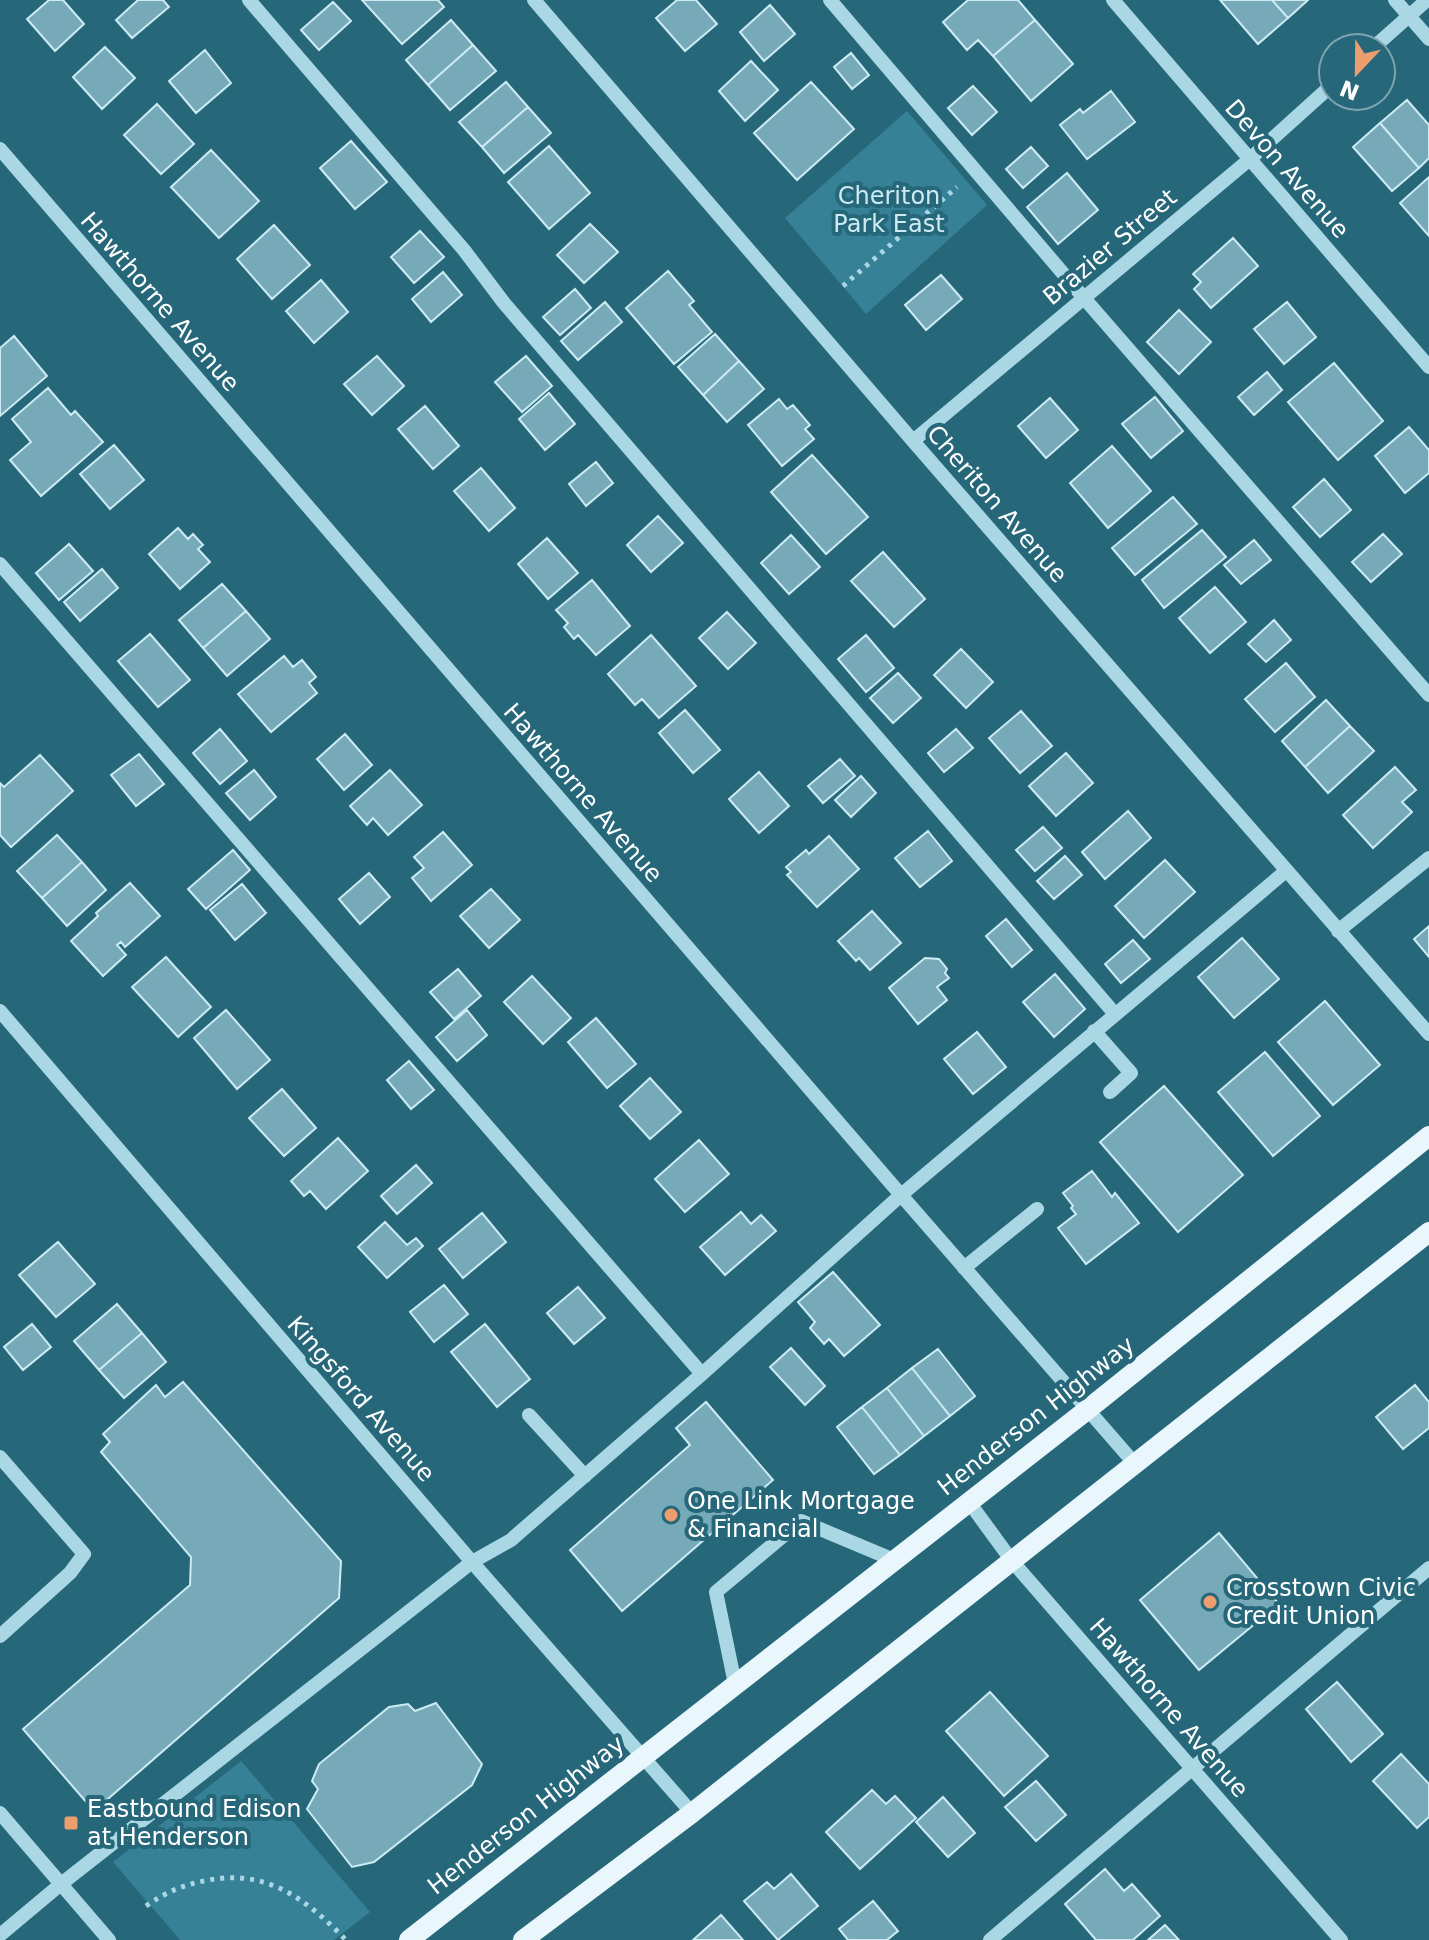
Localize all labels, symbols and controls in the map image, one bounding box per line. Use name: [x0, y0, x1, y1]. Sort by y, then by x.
north arrow: [1317, 32, 1397, 112]
text: N: [1336, 75, 1363, 105]
street label: Devon Avenue: [1219, 94, 1355, 244]
park label: Cheriton Park East: [833, 182, 945, 238]
street label: Brazier Street: [1038, 183, 1182, 311]
street label: Hawthorne Avenue: [75, 207, 245, 397]
street label: Cheriton Avenue: [921, 420, 1073, 588]
street label: Hawthorne Avenue: [498, 698, 668, 888]
street label: Kingsford Avenue: [282, 1311, 440, 1487]
street label: Henderson Highway: [932, 1331, 1140, 1501]
place label: One Link Mortgage & Financial: [687, 1487, 915, 1543]
marker: One Link Mortgage & Financial: [662, 1506, 680, 1524]
place label: Crosstown Civic Credit Union: [1226, 1574, 1416, 1630]
marker: Crosstown Civic Credit Union: [1201, 1593, 1219, 1611]
street label: Hawthorne Avenue: [1084, 1613, 1254, 1803]
street label: Henderson Highway: [422, 1730, 630, 1900]
place label: Eastbound Edison at Henderson: [87, 1795, 301, 1851]
marker: Eastbound Edison at Henderson: [62, 1814, 80, 1832]

